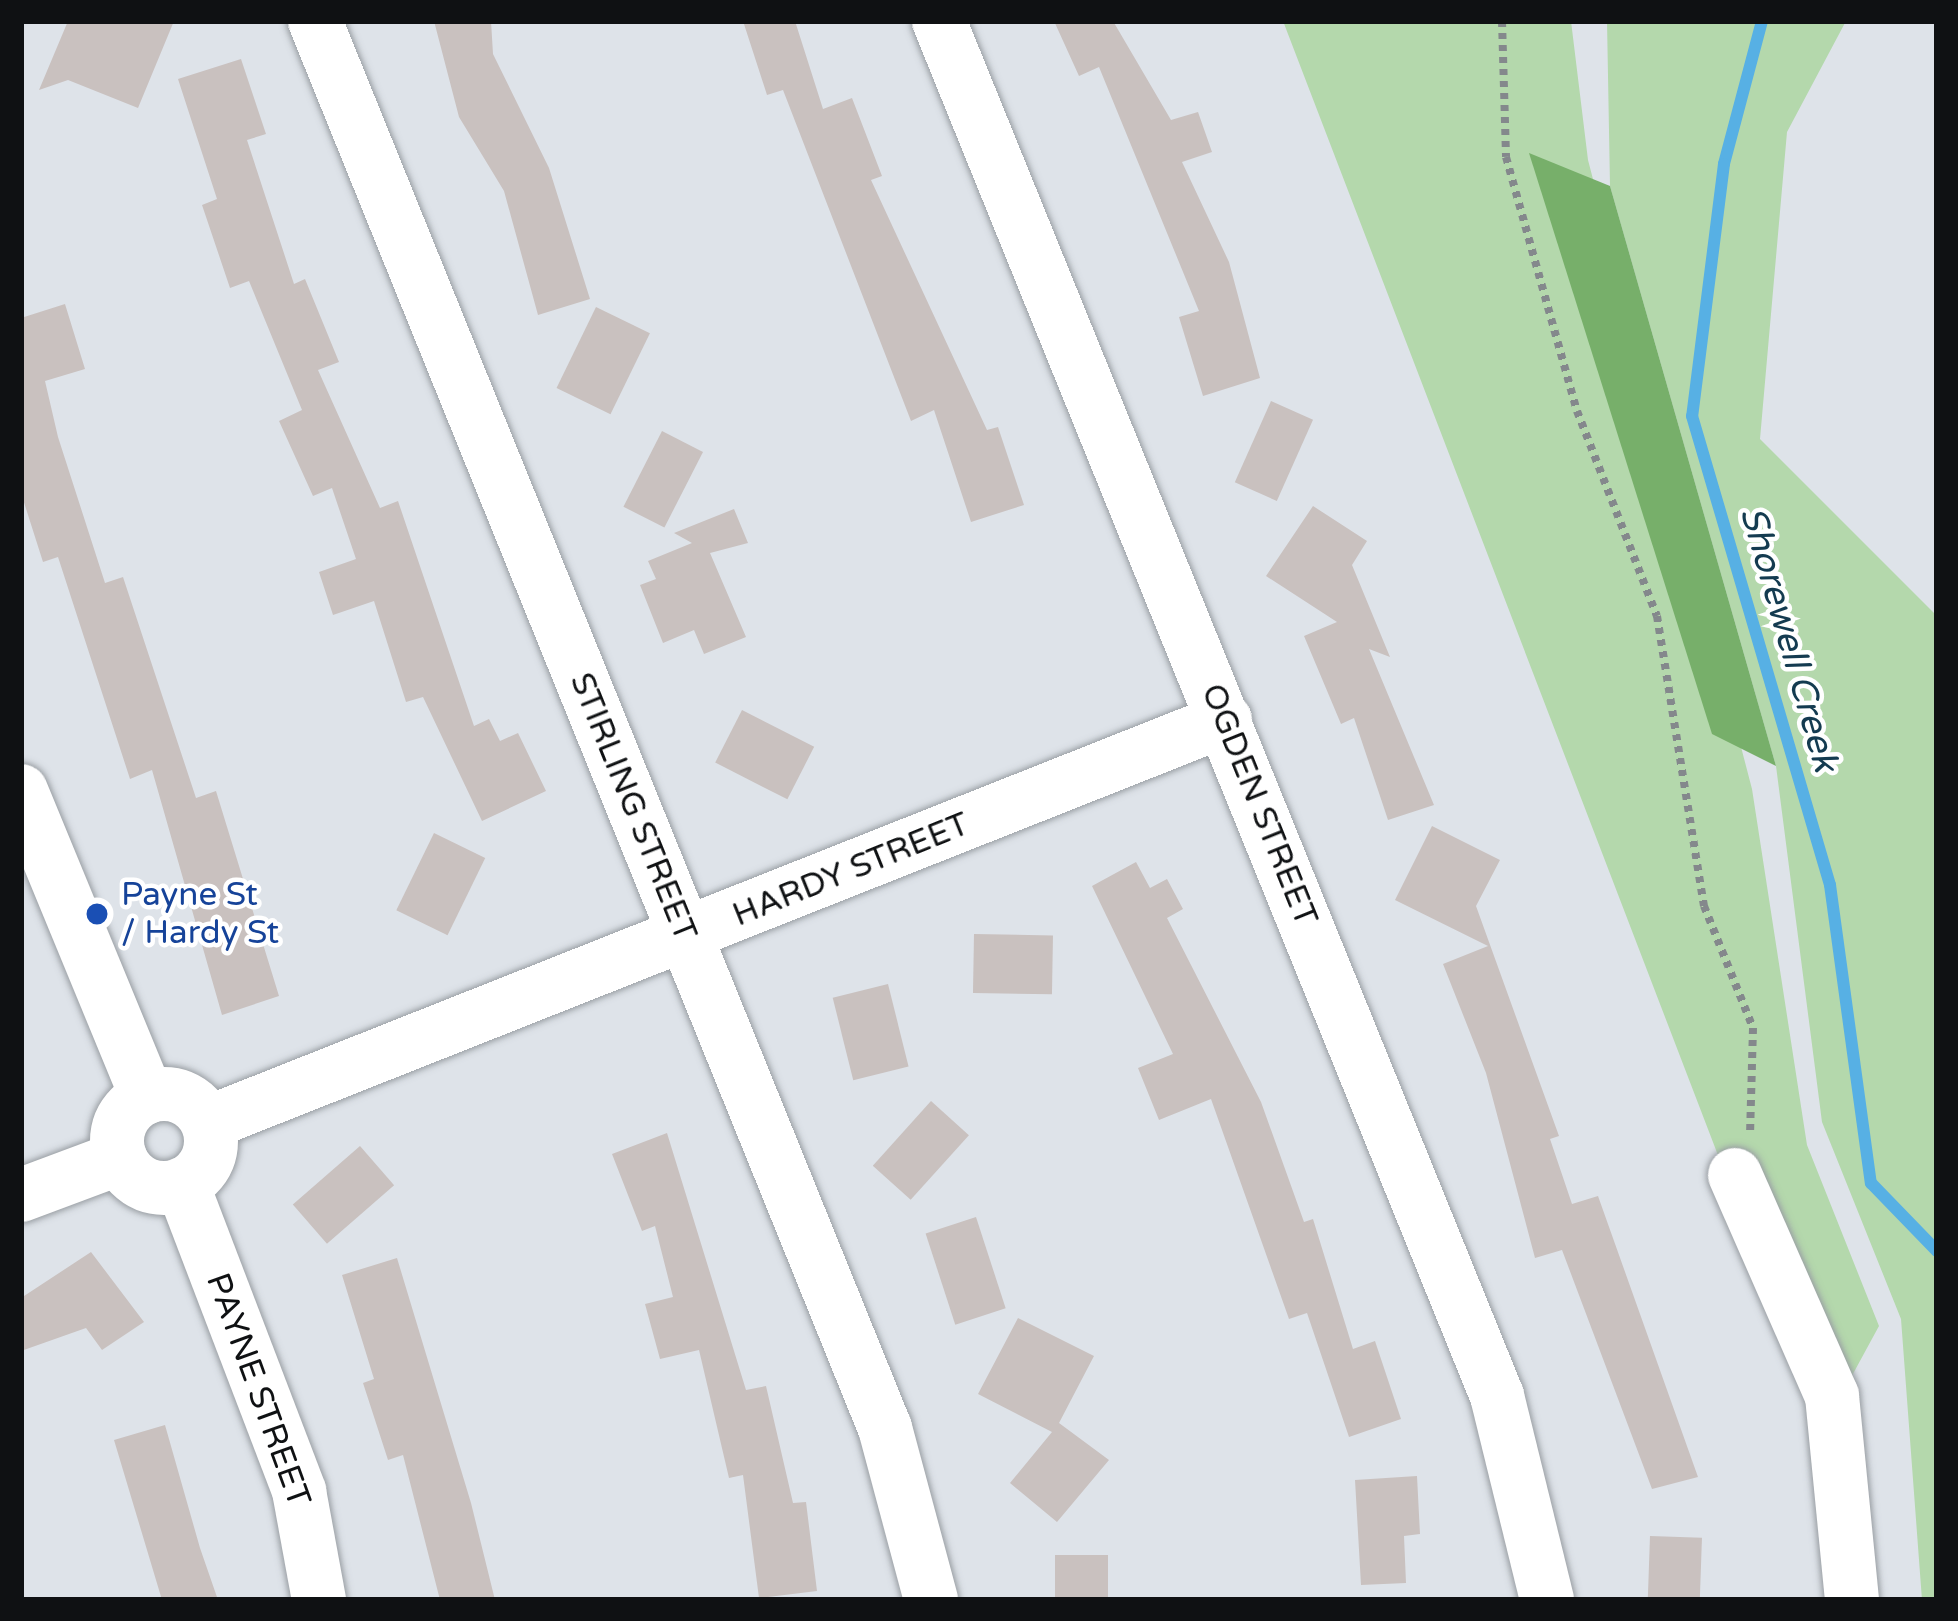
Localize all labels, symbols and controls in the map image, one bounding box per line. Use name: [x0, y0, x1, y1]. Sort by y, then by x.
water label: Shorewell Creek: [1731, 502, 1847, 776]
street label: STIRLING STREET: [561, 667, 705, 947]
street label: OGDEN STREET: [1192, 678, 1326, 932]
street label: HARDY STREET: [727, 805, 975, 935]
place label: Payne St / Hardy St: [121, 875, 279, 953]
marker: Payne St / Hardy St: [84, 901, 110, 927]
street label: PAYNE STREET: [197, 1268, 319, 1512]

